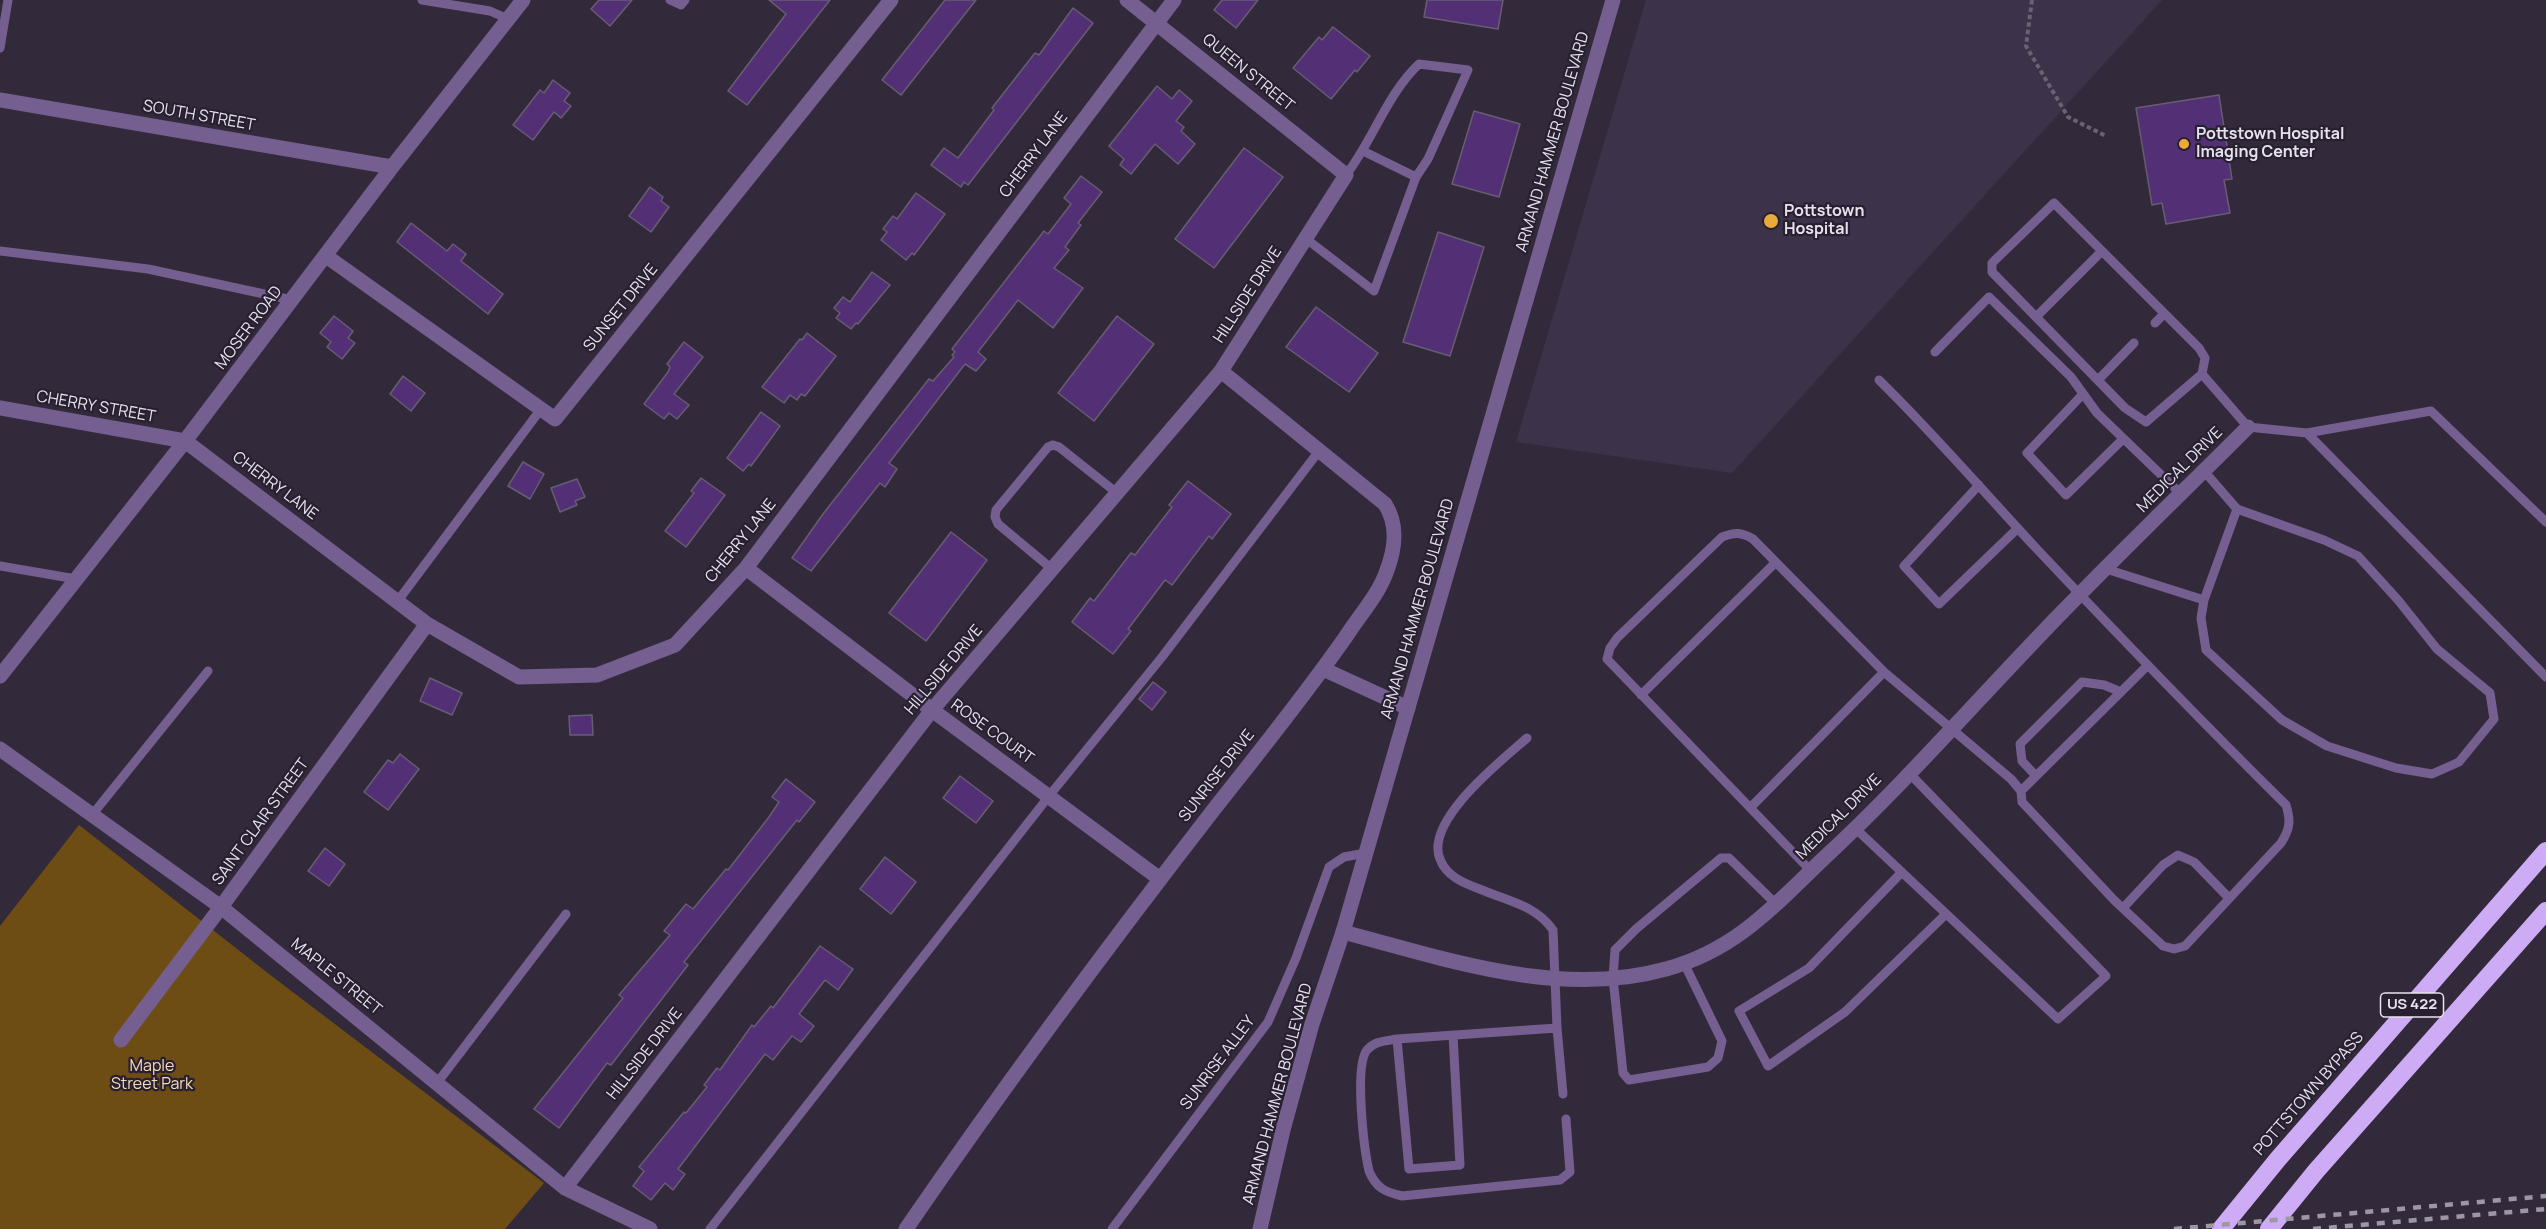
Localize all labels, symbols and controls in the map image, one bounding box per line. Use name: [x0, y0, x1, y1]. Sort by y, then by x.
street label: QUEEN STREET: [1198, 30, 1298, 116]
street label: ARMAND HAMMER BOULEVARD: [1512, 30, 1594, 254]
street label: SOUTH STREET: [141, 97, 257, 135]
street label: CHERRY LANE: [996, 108, 1072, 202]
place label: Pottstown Hospital Imaging Center: [2196, 125, 2345, 163]
marker: Pottstown Hospital Imaging Center: [2177, 137, 2191, 151]
place label: Pottstown Hospital: [1784, 202, 1864, 240]
marker: Pottstown Hospital: [1762, 212, 1780, 230]
street label: HILLSIDE DRIVE: [1210, 243, 1286, 347]
street label: SUNSET DRIVE: [580, 260, 662, 356]
street label: MOSER ROAD: [211, 282, 287, 374]
street label: CHERRY STREET: [35, 387, 157, 427]
street label: MEDICAL DRIVE: [2133, 423, 2227, 517]
street label: CHERRY LANE: [228, 448, 322, 524]
street label: CHERRY LANE: [701, 495, 781, 587]
street label: ARMAND HAMMER BOULEVARD: [1377, 497, 1459, 721]
street label: HILLSIDE DRIVE: [901, 621, 987, 719]
street label: ROSE COURT: [947, 696, 1037, 768]
street label: SUNRISE DRIVE: [1175, 726, 1259, 826]
street label: SAINT CLAIR STREET: [209, 755, 313, 889]
street label: MEDICAL DRIVE: [1792, 770, 1886, 864]
street label: MAPLE STREET: [287, 935, 385, 1019]
street label: ARMAND HAMMER BOULEVARD: [1239, 981, 1317, 1207]
road number: US 422: [2380, 993, 2444, 1017]
street label: HILLSIDE DRIVE: [603, 1004, 687, 1104]
street label: SUNRISE ALLEY: [1176, 1012, 1260, 1114]
street label: POTTSTOWN BYPASS: [2250, 1028, 2368, 1160]
park label: Maple Street Park: [111, 1057, 193, 1095]

